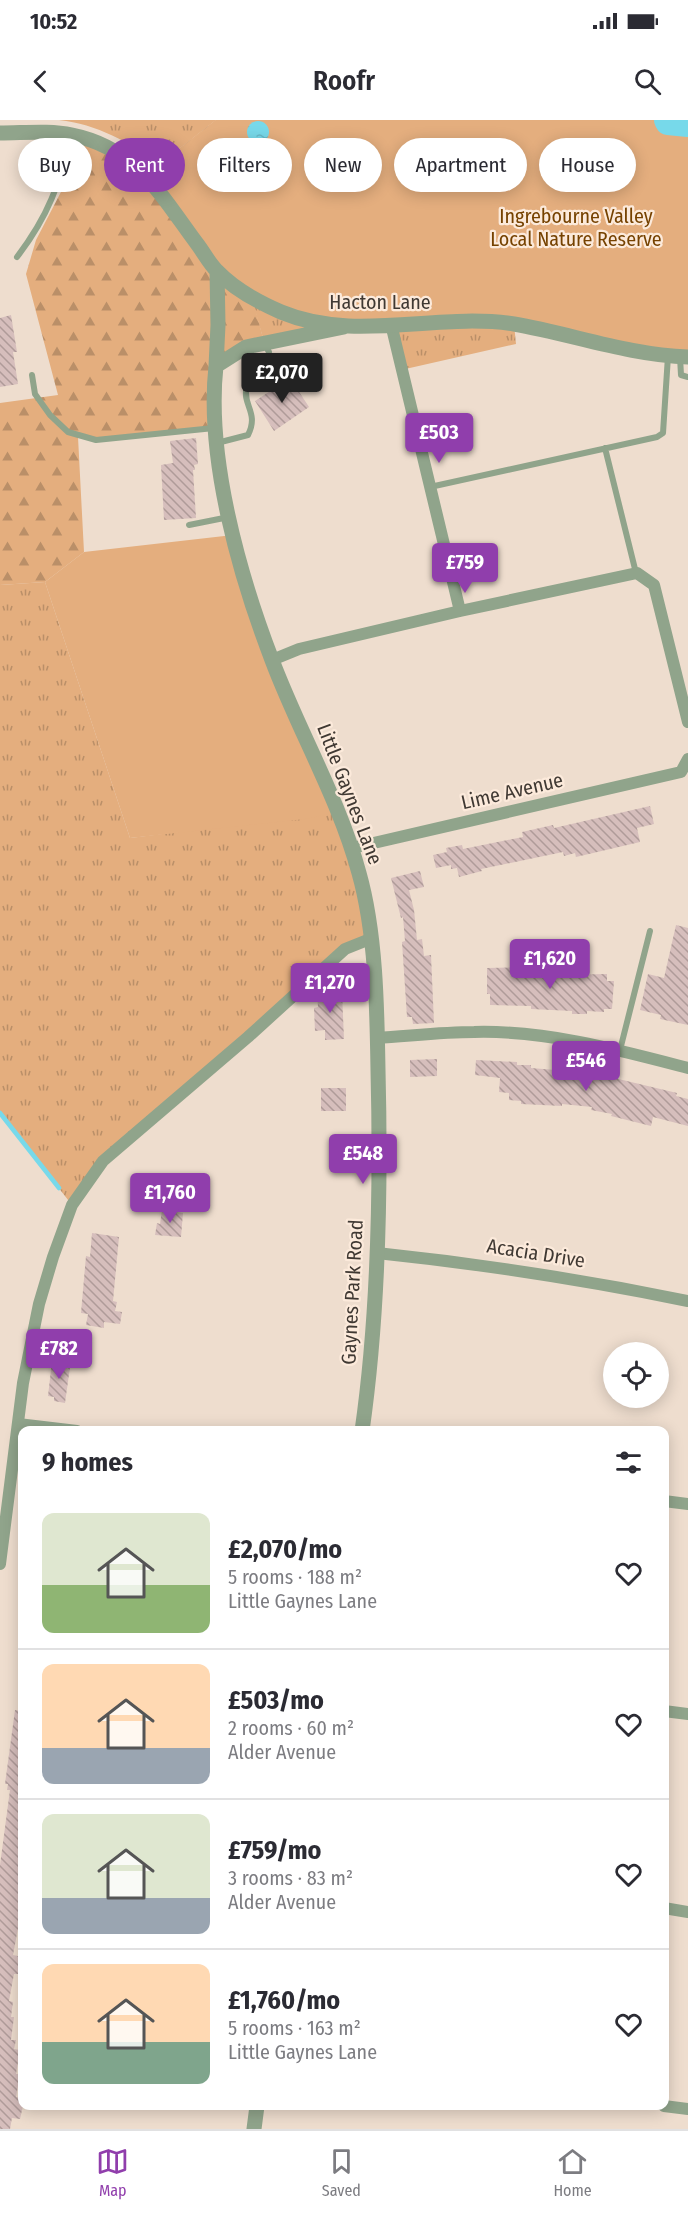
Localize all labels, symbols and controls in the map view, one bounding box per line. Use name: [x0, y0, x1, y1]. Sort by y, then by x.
text: 10:52: [30, 8, 77, 35]
icon: back: [24, 65, 57, 98]
text: Roofr: [313, 65, 375, 97]
icon: search: [631, 65, 664, 98]
chip: Buy: [18, 138, 92, 192]
chip: Rent: [104, 138, 185, 192]
chip: Filters: [197, 138, 292, 192]
chip: New: [304, 138, 382, 192]
chip: Apartment: [394, 138, 527, 192]
chip: House: [539, 138, 636, 192]
park label: Ingrebourne Valley Local Nature Reserve: [490, 204, 662, 251]
street label: Hacton Lane: [329, 290, 431, 314]
pin: £2,070: [233, 353, 331, 404]
text: £2,070: [255, 360, 309, 384]
pin: £503: [403, 413, 475, 464]
text: £503: [419, 420, 459, 444]
pin: £759: [429, 543, 501, 594]
text: £759: [446, 550, 484, 574]
street label: Little Gaynes Lane: [312, 720, 388, 868]
street label: Lime Avenue: [459, 768, 565, 814]
pin: £1,620: [501, 939, 599, 990]
text: £1,620: [524, 946, 576, 970]
pin: £1,270: [281, 963, 379, 1014]
text: £1,270: [305, 970, 355, 994]
pin: £546: [550, 1041, 622, 1092]
text: £546: [566, 1048, 606, 1072]
pin: £548: [327, 1134, 399, 1185]
text: £548: [343, 1141, 383, 1165]
pin: £1,760: [121, 1173, 219, 1224]
text: £1,760: [144, 1180, 196, 1204]
street label: Gaynes Park Road: [336, 1219, 368, 1365]
street label: Acacia Drive: [485, 1233, 587, 1273]
pin: £782: [23, 1329, 95, 1380]
text: £782: [40, 1336, 78, 1360]
map controls: [603, 1342, 669, 1408]
button: locate: [603, 1342, 669, 1408]
icon: filters: [612, 1446, 645, 1479]
text: 9 homes: [42, 1447, 133, 1478]
text: £2,070/mo: [228, 1534, 342, 1565]
icon: home: [90, 1537, 162, 1609]
icon: heart: [612, 1557, 645, 1590]
text: 5 rooms · 188 m²: [228, 1565, 362, 1589]
text: Little Gaynes Lane: [228, 1589, 377, 1613]
text: £503/mo: [228, 1685, 324, 1716]
icon: home: [90, 1688, 162, 1760]
icon: heart: [612, 1708, 645, 1741]
text: 2 rooms · 60 m²: [228, 1716, 354, 1740]
text: Alder Avenue: [228, 1740, 336, 1764]
text: £759/mo: [228, 1835, 321, 1866]
icon: home: [90, 1838, 162, 1910]
icon: heart: [612, 1858, 645, 1891]
text: 3 rooms · 83 m²: [228, 1866, 353, 1890]
text: Alder Avenue: [228, 1890, 336, 1914]
text: £1,760/mo: [228, 1985, 340, 2016]
icon: home: [90, 1988, 162, 2060]
icon: heart: [612, 2008, 645, 2041]
text: 5 rooms · 163 m²: [228, 2016, 361, 2040]
text: Little Gaynes Lane: [228, 2040, 377, 2064]
tab: Map: [96, 2145, 129, 2200]
tab: Saved: [322, 2145, 361, 2200]
tab: Home: [553, 2145, 592, 2200]

